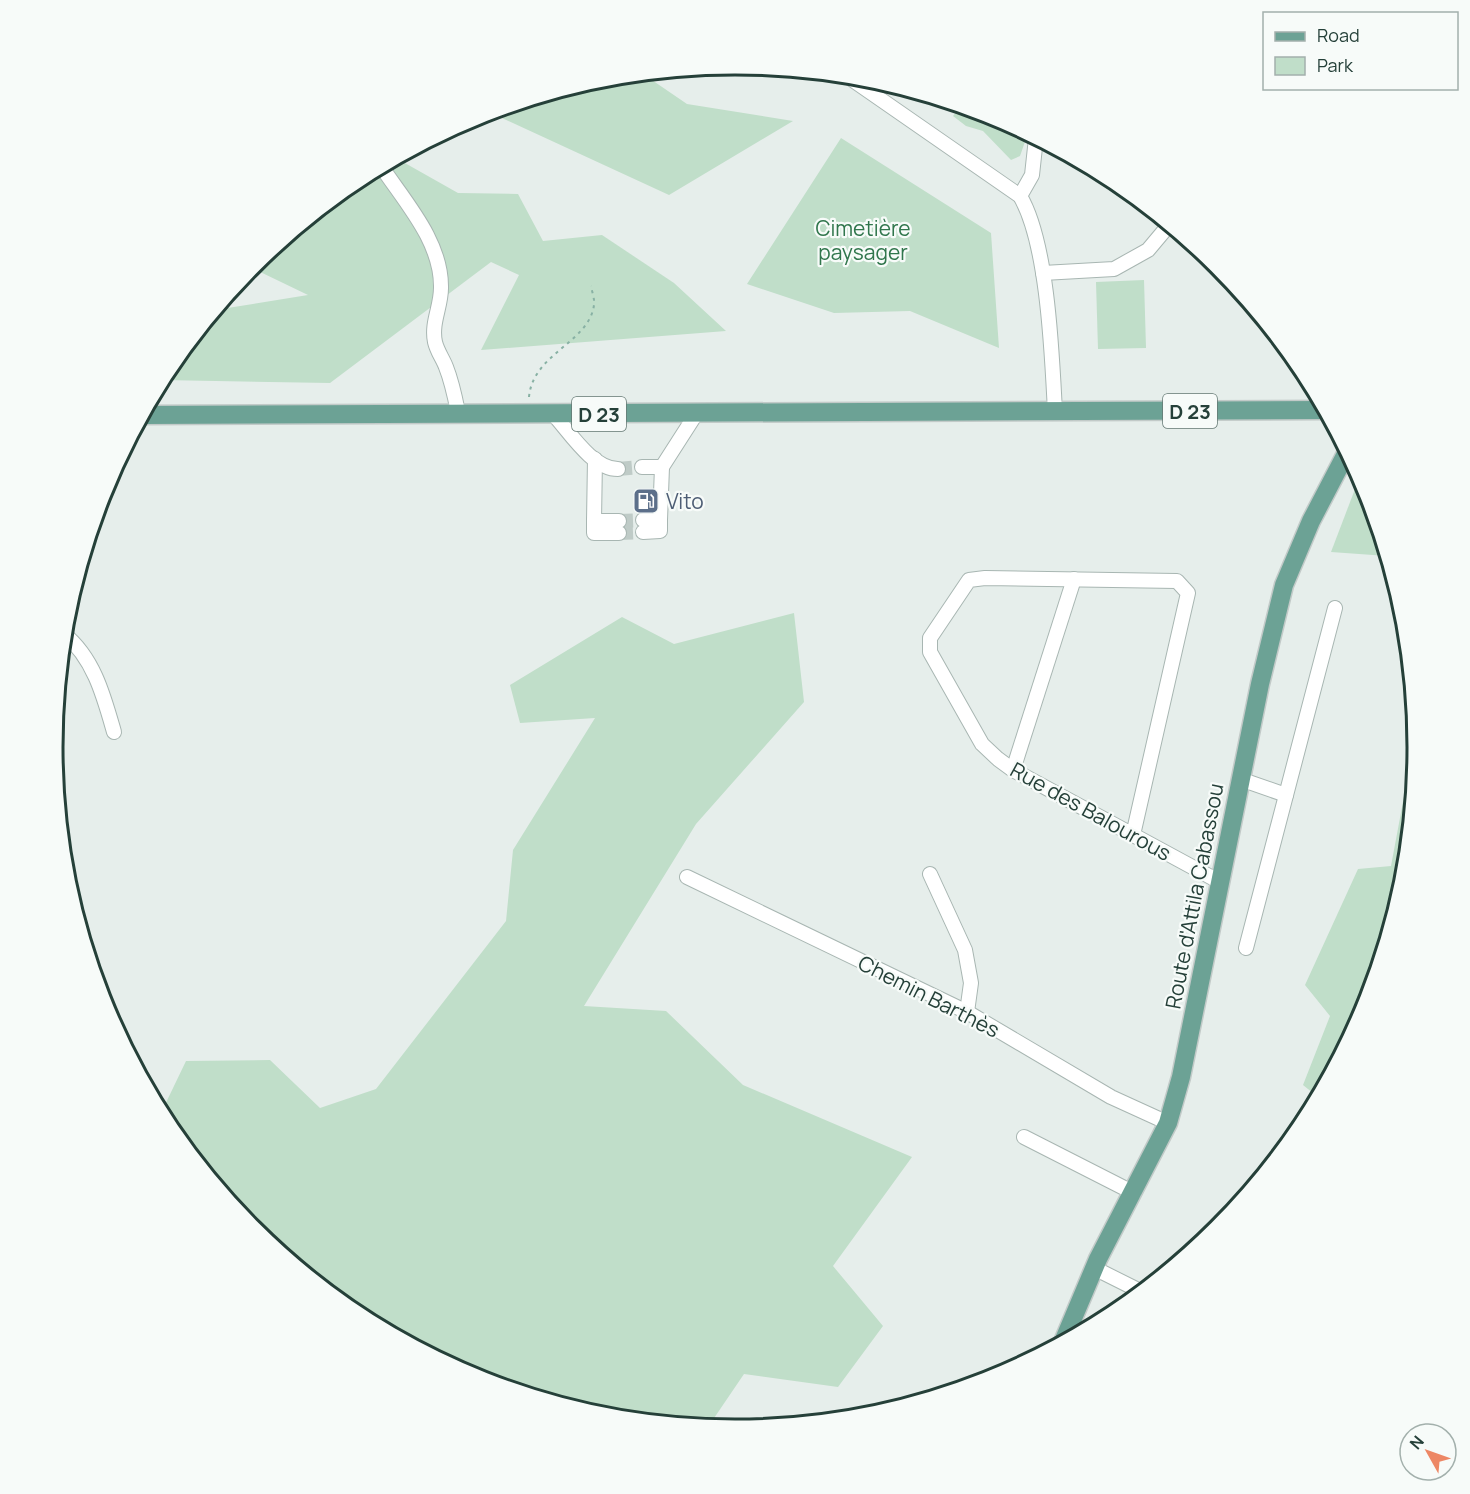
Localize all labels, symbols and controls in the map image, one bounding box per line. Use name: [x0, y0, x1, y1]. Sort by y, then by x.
legend: [1263, 12, 1458, 90]
text: Road: [1317, 23, 1360, 47]
text: Park: [1317, 53, 1354, 77]
park label: Cimetière paysager: [815, 214, 911, 266]
road number: D 23: [1163, 394, 1217, 428]
road number: D 23: [572, 397, 626, 431]
fuel station icon: Vito: [631, 486, 661, 516]
place label: Vito: [666, 487, 704, 515]
street label: Rue des Balourous: [1006, 755, 1176, 867]
street label: Route d'Attila Cabassou: [1158, 781, 1230, 1011]
street label: Chemin Barthès: [854, 948, 1004, 1044]
north arrow: [1398, 1422, 1458, 1482]
text: N: [1404, 1431, 1429, 1454]

